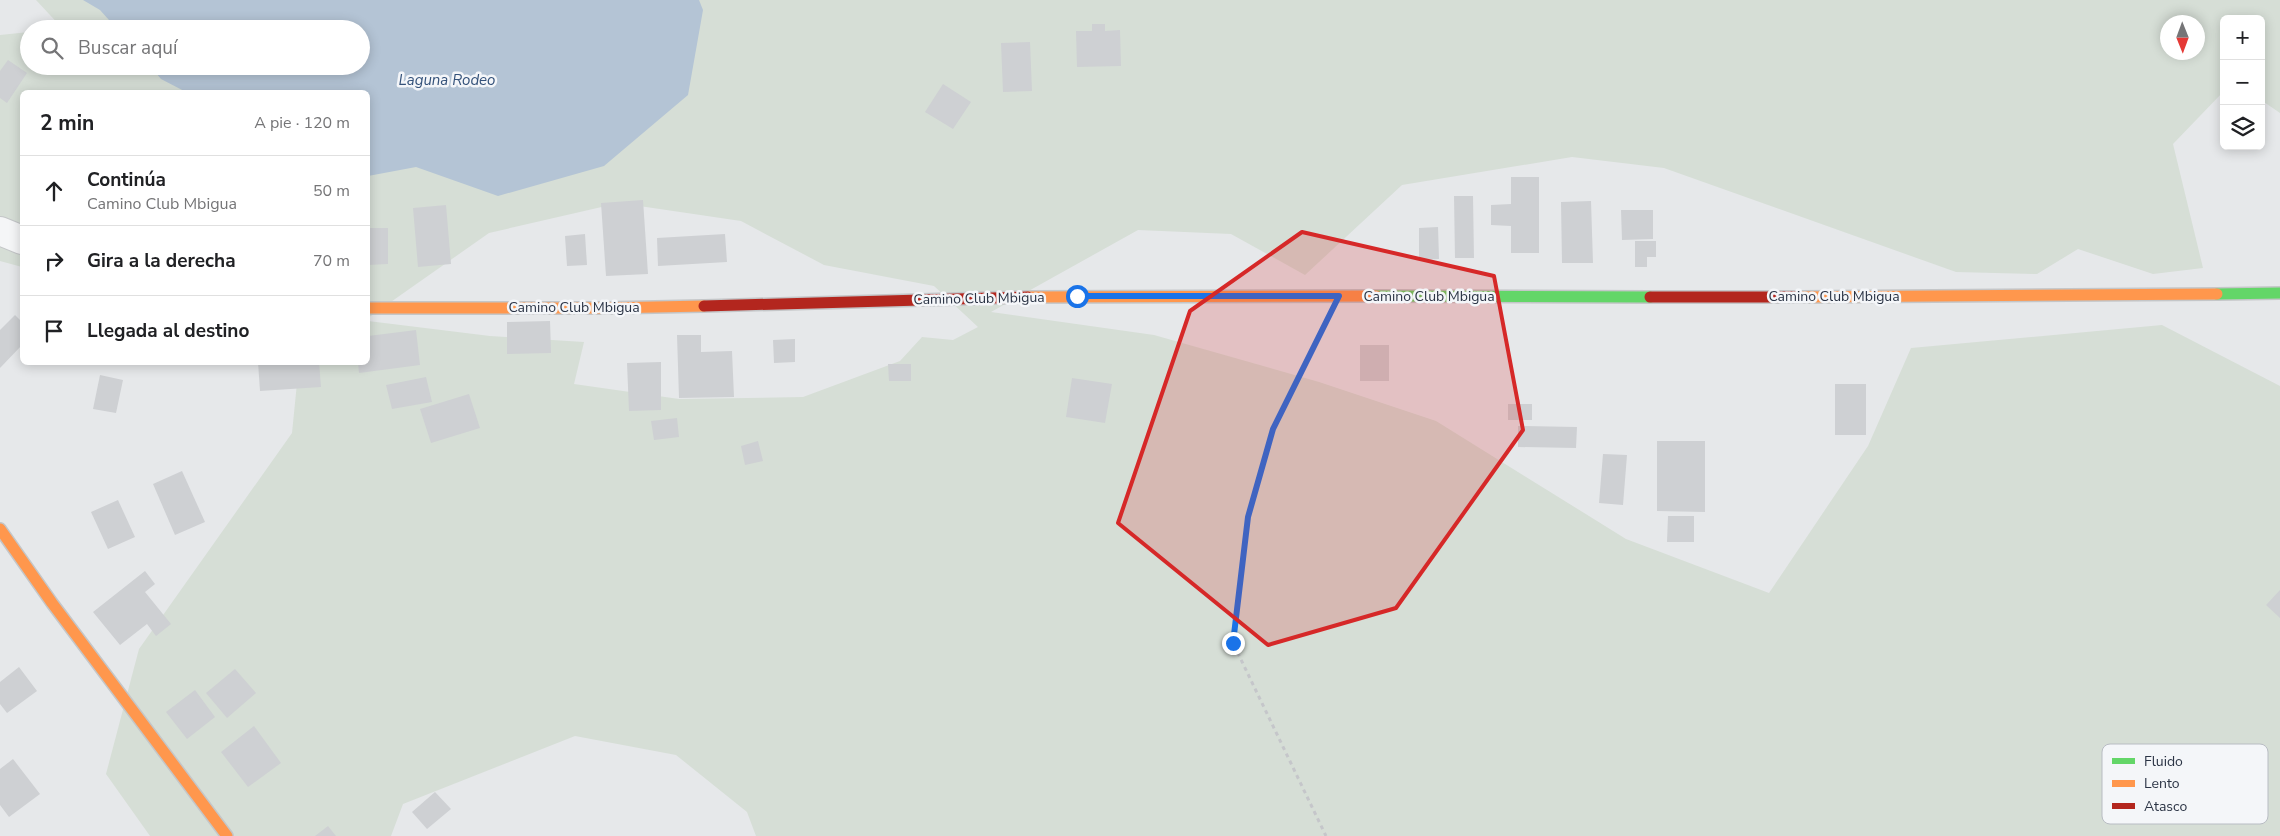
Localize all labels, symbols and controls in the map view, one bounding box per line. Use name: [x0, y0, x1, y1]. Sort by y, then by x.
north arrow: [2160, 15, 2205, 60]
map controls: [2220, 15, 2265, 150]
button: +: [2220, 15, 2265, 60]
search box: [20, 20, 370, 75]
icon: search: [38, 34, 66, 62]
text: Buscar aquí: [78, 35, 177, 61]
button: −: [2220, 60, 2265, 105]
water label: Laguna Rodeo: [399, 70, 495, 90]
button: layers: [2220, 105, 2265, 150]
text: 2 min: [40, 109, 94, 137]
text: A pie · 120 m: [254, 112, 350, 134]
text: Continúa: [87, 167, 166, 193]
icon: ahead: [40, 177, 68, 205]
text: 50 m: [313, 180, 350, 202]
text: Camino Club Mbigua: [87, 193, 237, 215]
icon: right: [40, 247, 68, 275]
text: Gira a la derecha: [87, 248, 236, 274]
text: 70 m: [313, 250, 350, 272]
route start: [1066, 285, 1089, 308]
street label: Camino Club Mbigua: [1363, 287, 1495, 306]
street label: Camino Club Mbigua: [1768, 287, 1900, 306]
street label: Camino Club Mbigua: [913, 288, 1045, 309]
street label: Camino Club Mbigua: [508, 298, 640, 317]
icon: arrive: [40, 317, 68, 345]
text: Llegada al destino: [87, 318, 249, 344]
route end: [1222, 632, 1245, 655]
legend: [2102, 744, 2268, 824]
text: Fluido: [2144, 752, 2183, 771]
text: Lento: [2144, 774, 2180, 793]
text: Atasco: [2144, 797, 2187, 816]

